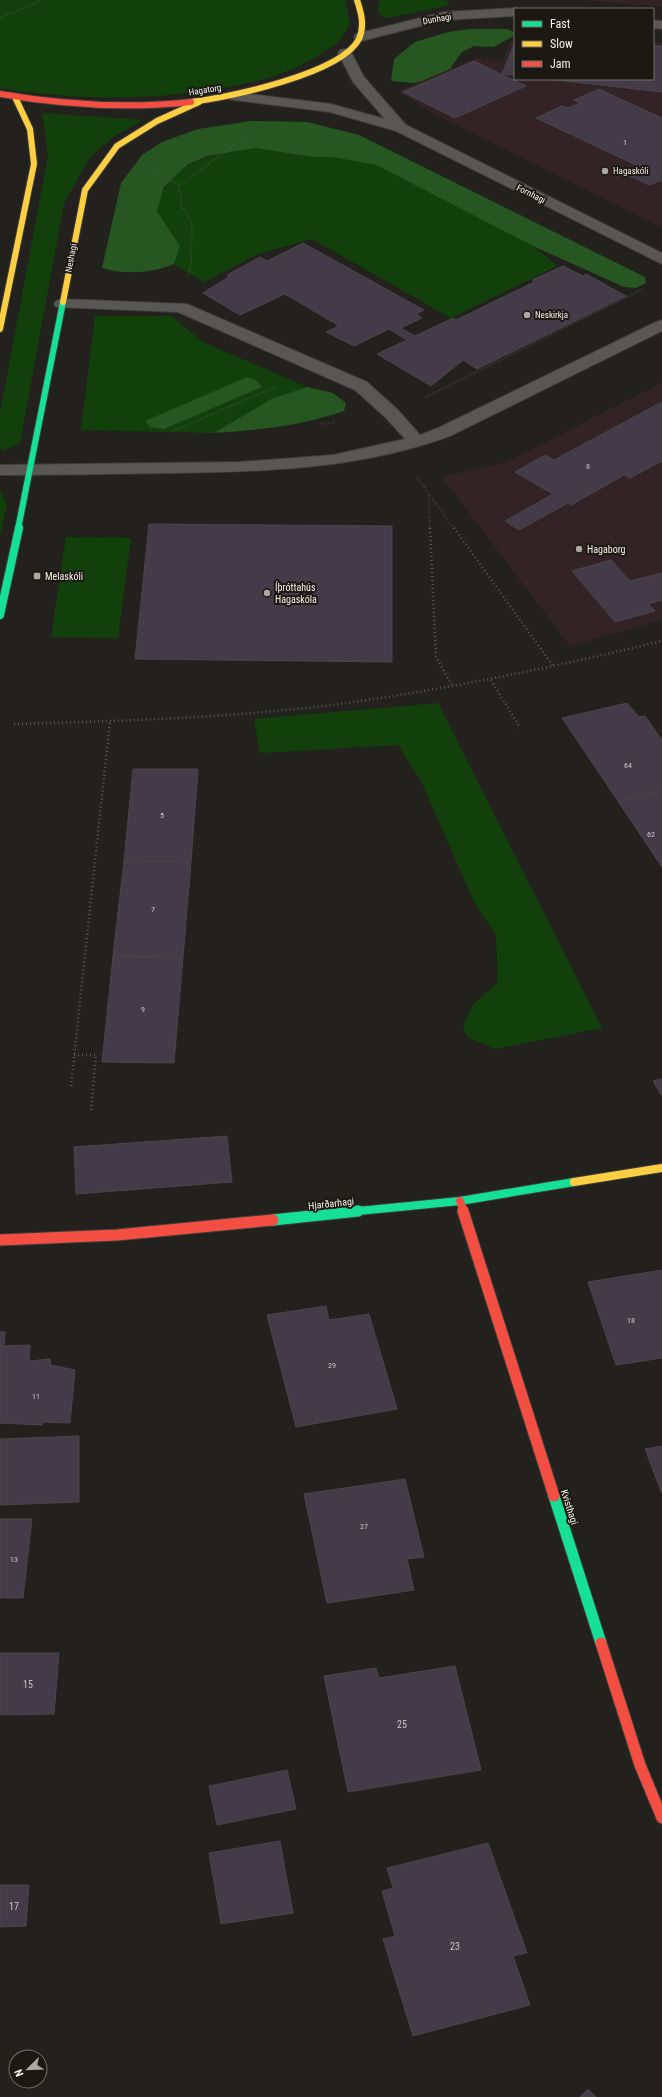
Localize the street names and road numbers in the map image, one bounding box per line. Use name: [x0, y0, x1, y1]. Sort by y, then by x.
street label: Dunhagi: [422, 12, 452, 26]
street label: Hagatorg: [188, 82, 222, 98]
street label: Fornhagi: [515, 183, 547, 205]
street label: Neshagi: [63, 243, 79, 273]
street label: Hjarðarhagi: [307, 1195, 355, 1211]
street label: Kvisthagi: [559, 1488, 580, 1526]

